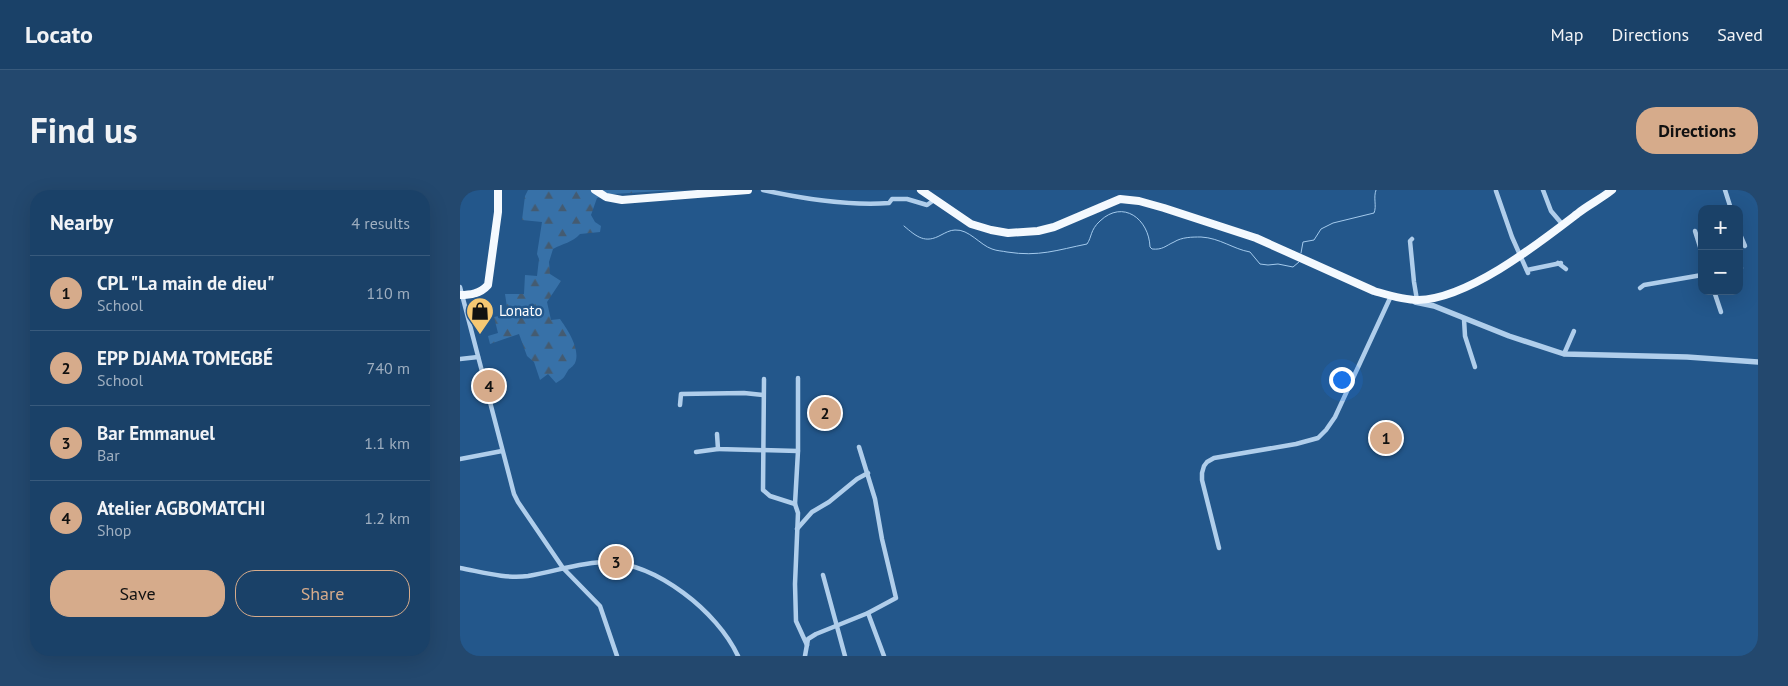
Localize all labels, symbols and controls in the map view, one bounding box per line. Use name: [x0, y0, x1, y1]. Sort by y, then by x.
text: Locato: [25, 19, 93, 50]
text: Map: [1551, 23, 1583, 46]
text: Directions: [1611, 23, 1689, 46]
text: Saved: [1717, 23, 1763, 46]
text: Find us: [30, 107, 138, 153]
button: Directions: [1636, 107, 1758, 154]
map controls: [1698, 205, 1743, 295]
button: +: [1698, 205, 1743, 250]
text: Nearby: [50, 209, 113, 236]
text: 4 results: [351, 213, 410, 233]
button: −: [1698, 250, 1743, 295]
text: CPL "La main de dieu": [97, 271, 275, 295]
text: 1: [61, 283, 71, 303]
text: 110 m: [367, 283, 410, 303]
text: School: [97, 295, 143, 315]
shop icon: Lonato: [465, 296, 495, 335]
place label: Lonato: [499, 301, 543, 320]
text: EPP DJAMA TOMEGBÉ: [97, 346, 273, 370]
text: 2: [61, 358, 71, 378]
text: 740 m: [367, 358, 410, 378]
pin: 4: [473, 367, 505, 405]
your location: [1329, 367, 1355, 393]
text: School: [97, 370, 143, 390]
pin: 2: [809, 394, 841, 432]
pin: 1: [1370, 419, 1402, 457]
text: Bar Emmanuel: [97, 421, 215, 445]
text: 3: [61, 433, 71, 453]
text: 1.1 km: [364, 433, 410, 453]
text: Bar: [97, 445, 120, 465]
text: Atelier AGBOMATCHI: [97, 496, 265, 520]
text: 4: [61, 508, 71, 528]
text: 1.2 km: [364, 508, 410, 528]
text: Shop: [97, 520, 131, 540]
pin: 3: [600, 543, 632, 581]
button: Save: [50, 570, 225, 617]
button: Share: [235, 570, 410, 617]

